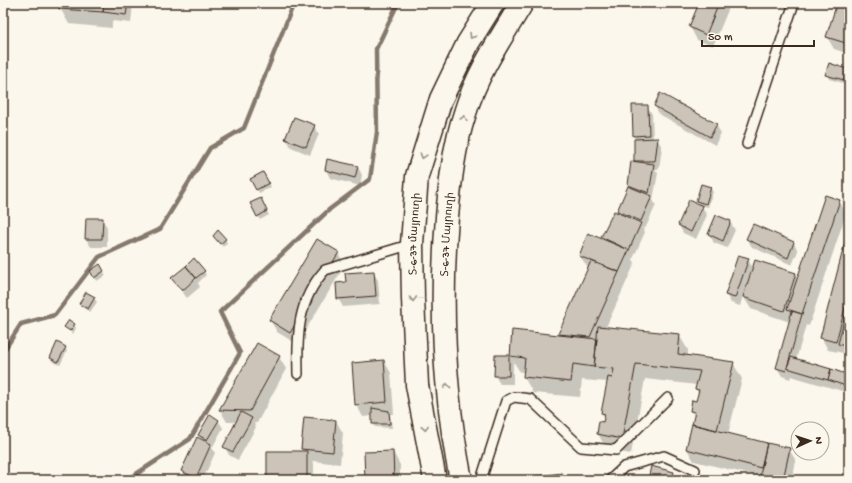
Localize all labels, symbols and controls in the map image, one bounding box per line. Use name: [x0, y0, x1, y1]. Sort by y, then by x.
scale bar: [702, 22, 814, 48]
text: 50 m: [708, 31, 733, 45]
one-way arrow: [470, 32, 477, 39]
one-way arrow: [459, 115, 467, 121]
one-way arrow: [419, 152, 428, 159]
street label: Տ-6-37 մայրուղի: [407, 192, 424, 275]
street label: Տ-6-37 Մայրուղի: [439, 192, 457, 277]
one-way arrow: [409, 296, 417, 302]
one-way arrow: [442, 383, 451, 389]
north arrow: [790, 421, 830, 461]
one-way arrow: [421, 425, 429, 431]
text: N: [812, 437, 824, 444]

